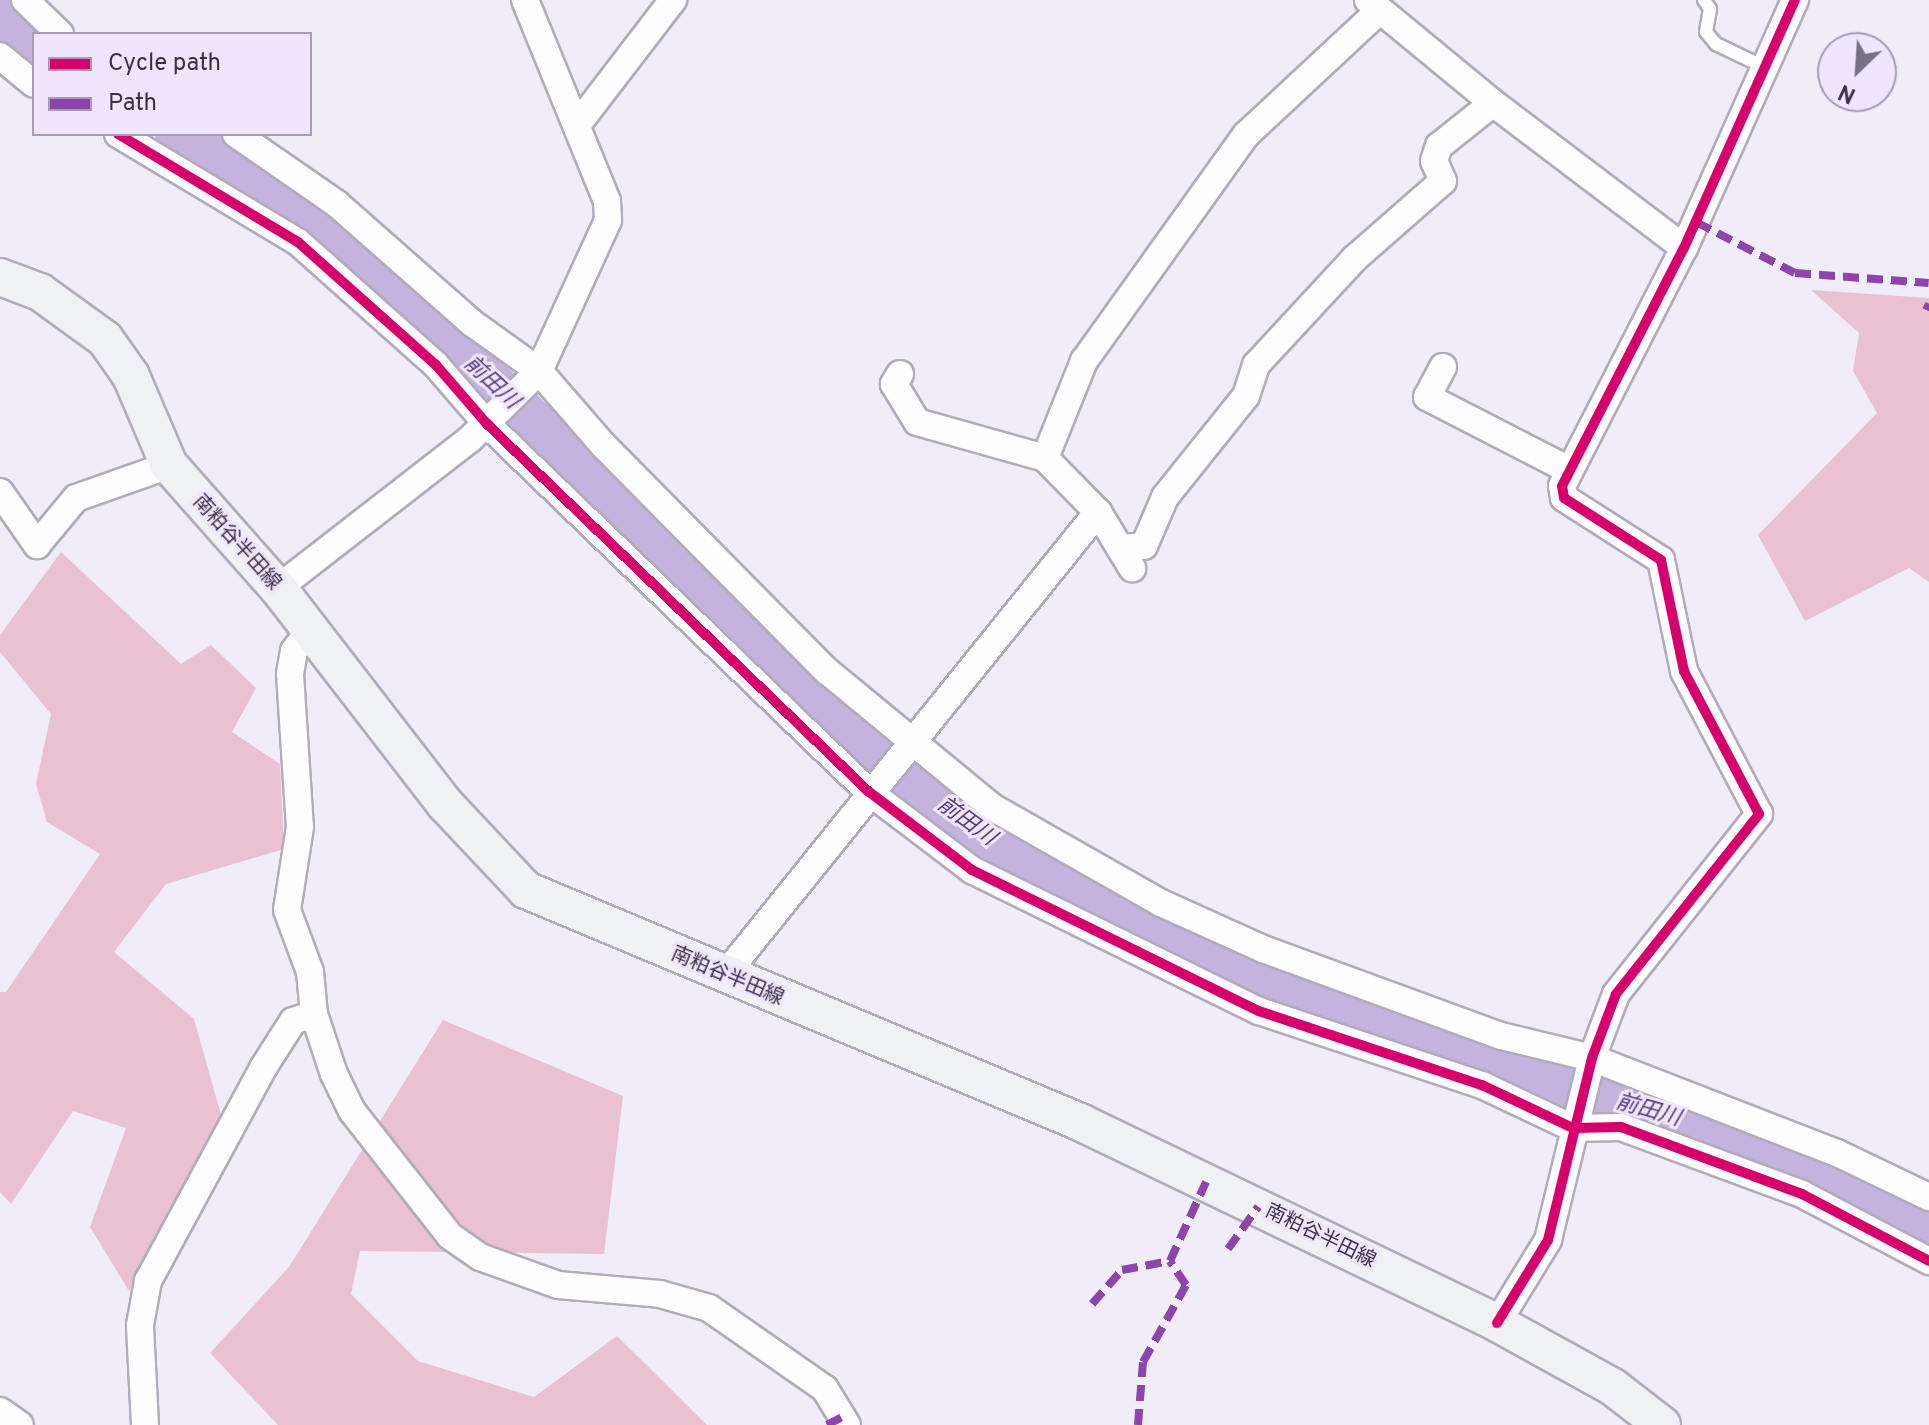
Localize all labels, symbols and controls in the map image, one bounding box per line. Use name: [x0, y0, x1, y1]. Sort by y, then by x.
legend: [32, 32, 312, 136]
north arrow: [1817, 32, 1897, 112]
text: Cycle path: [108, 49, 221, 79]
text: N: [1835, 77, 1860, 108]
text: Path: [108, 89, 157, 119]
water label: 前田川: [458, 351, 524, 415]
street label: 南粕谷半田線: [187, 490, 285, 596]
water label: 前田川: [932, 792, 1000, 852]
street label: 南粕谷半田線: [667, 943, 787, 1011]
water label: 前田川: [1613, 1089, 1683, 1133]
street label: 南粕谷半田線: [1261, 1200, 1379, 1274]

